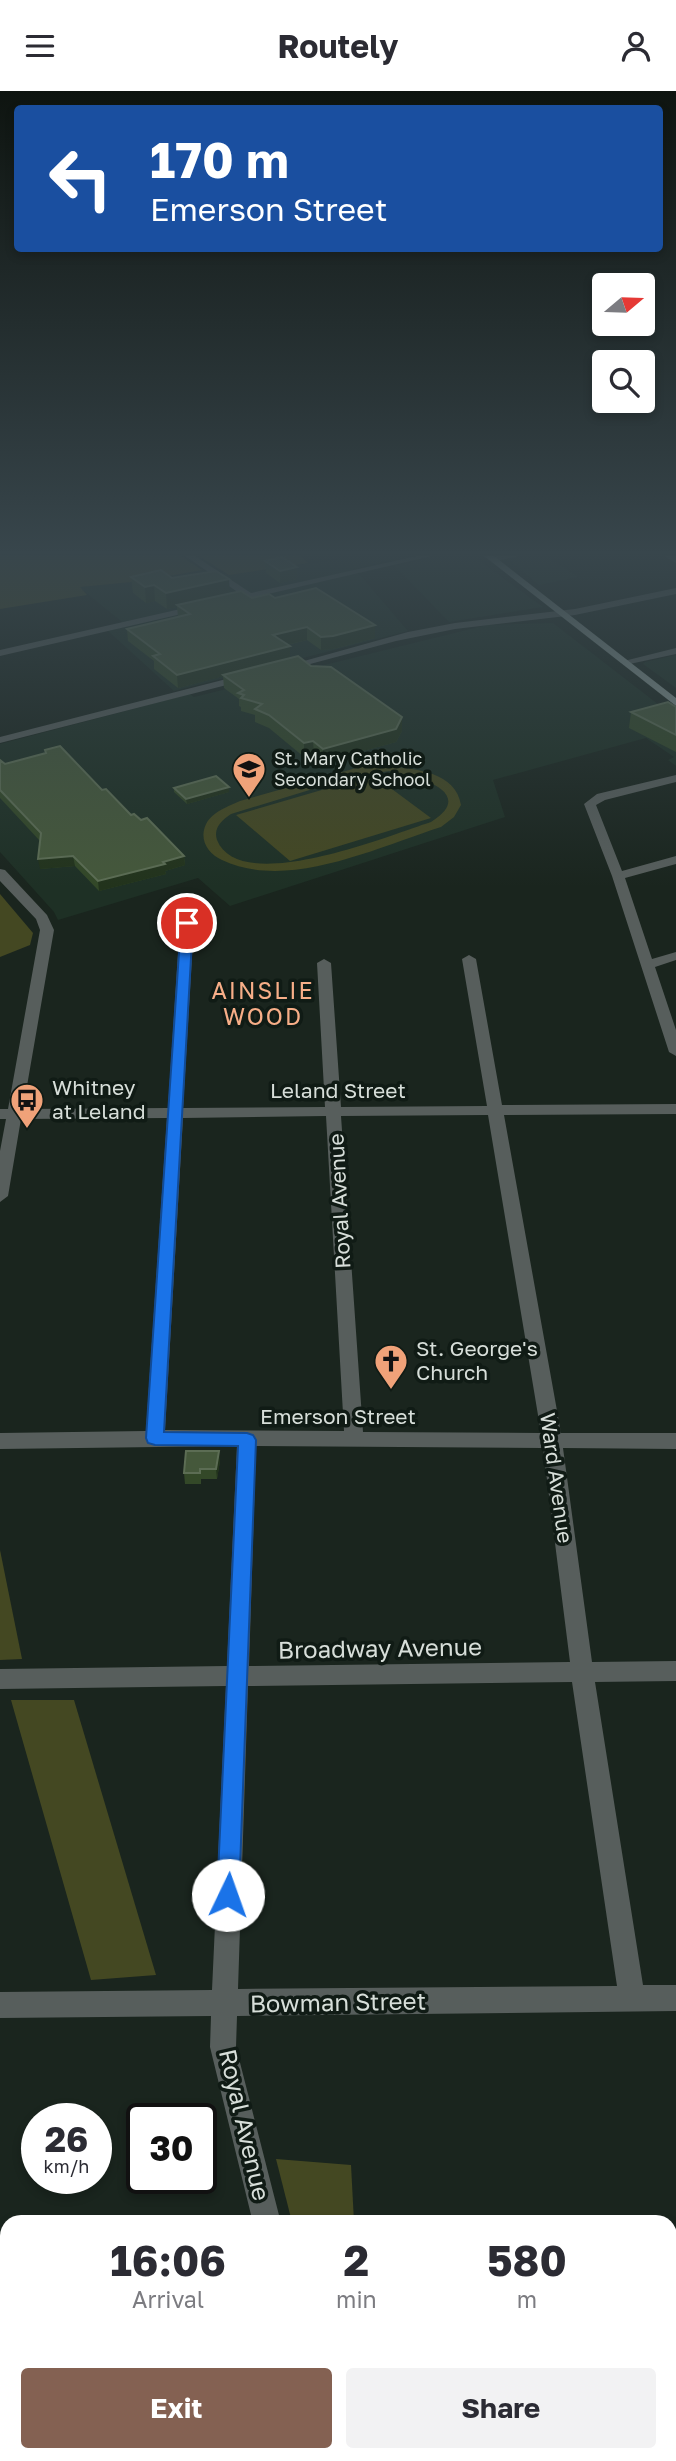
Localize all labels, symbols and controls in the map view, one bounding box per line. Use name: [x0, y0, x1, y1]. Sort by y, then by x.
icon: menu: [21, 27, 59, 65]
text: Routely: [278, 27, 398, 65]
icon: person: [617, 27, 655, 65]
text: 170 m: [150, 130, 289, 189]
icon: left: [35, 133, 126, 224]
text: Emerson Street: [150, 190, 387, 228]
north arrow: [592, 273, 654, 336]
map controls: [592, 273, 655, 413]
button: search: [592, 350, 655, 413]
place label: St. Mary Catholic Secondary School: [274, 747, 431, 790]
school or university icon: St. Mary Catholic Secondary School: [230, 750, 268, 799]
pin: [157, 893, 217, 953]
icon: arrive: [168, 904, 206, 942]
district label: AINSLIE WOOD: [211, 976, 315, 1030]
place label: Whitney at Leland: [52, 1074, 146, 1124]
street label: Leland Street: [270, 1077, 406, 1103]
bus stop icon: Whitney at Leland: [8, 1081, 46, 1130]
street label: Royal Avenue: [322, 1133, 356, 1269]
place label: St. George's Church: [416, 1335, 538, 1385]
church icon: St. George's Church: [372, 1342, 410, 1391]
street label: Emerson Street: [260, 1403, 416, 1429]
street label: Ward Avenue: [535, 1411, 579, 1545]
street label: Broadway Avenue: [278, 1631, 482, 1664]
position arrow: [191, 1858, 265, 1932]
street label: Bowman Street: [250, 1985, 426, 2018]
street label: Royal Avenue: [214, 2046, 277, 2203]
speed limit sign: 30: [126, 2103, 217, 2194]
text: 26: [45, 2118, 88, 2160]
text: km/h: [44, 2155, 89, 2177]
text: 16:06: [110, 2235, 226, 2285]
text: 2: [344, 2235, 369, 2285]
text: 580: [487, 2235, 567, 2285]
text: Arrival: [132, 2285, 204, 2313]
text: min: [336, 2285, 377, 2313]
text: m: [517, 2285, 537, 2313]
button: Exit: [21, 2368, 332, 2448]
button: Share: [346, 2368, 656, 2448]

